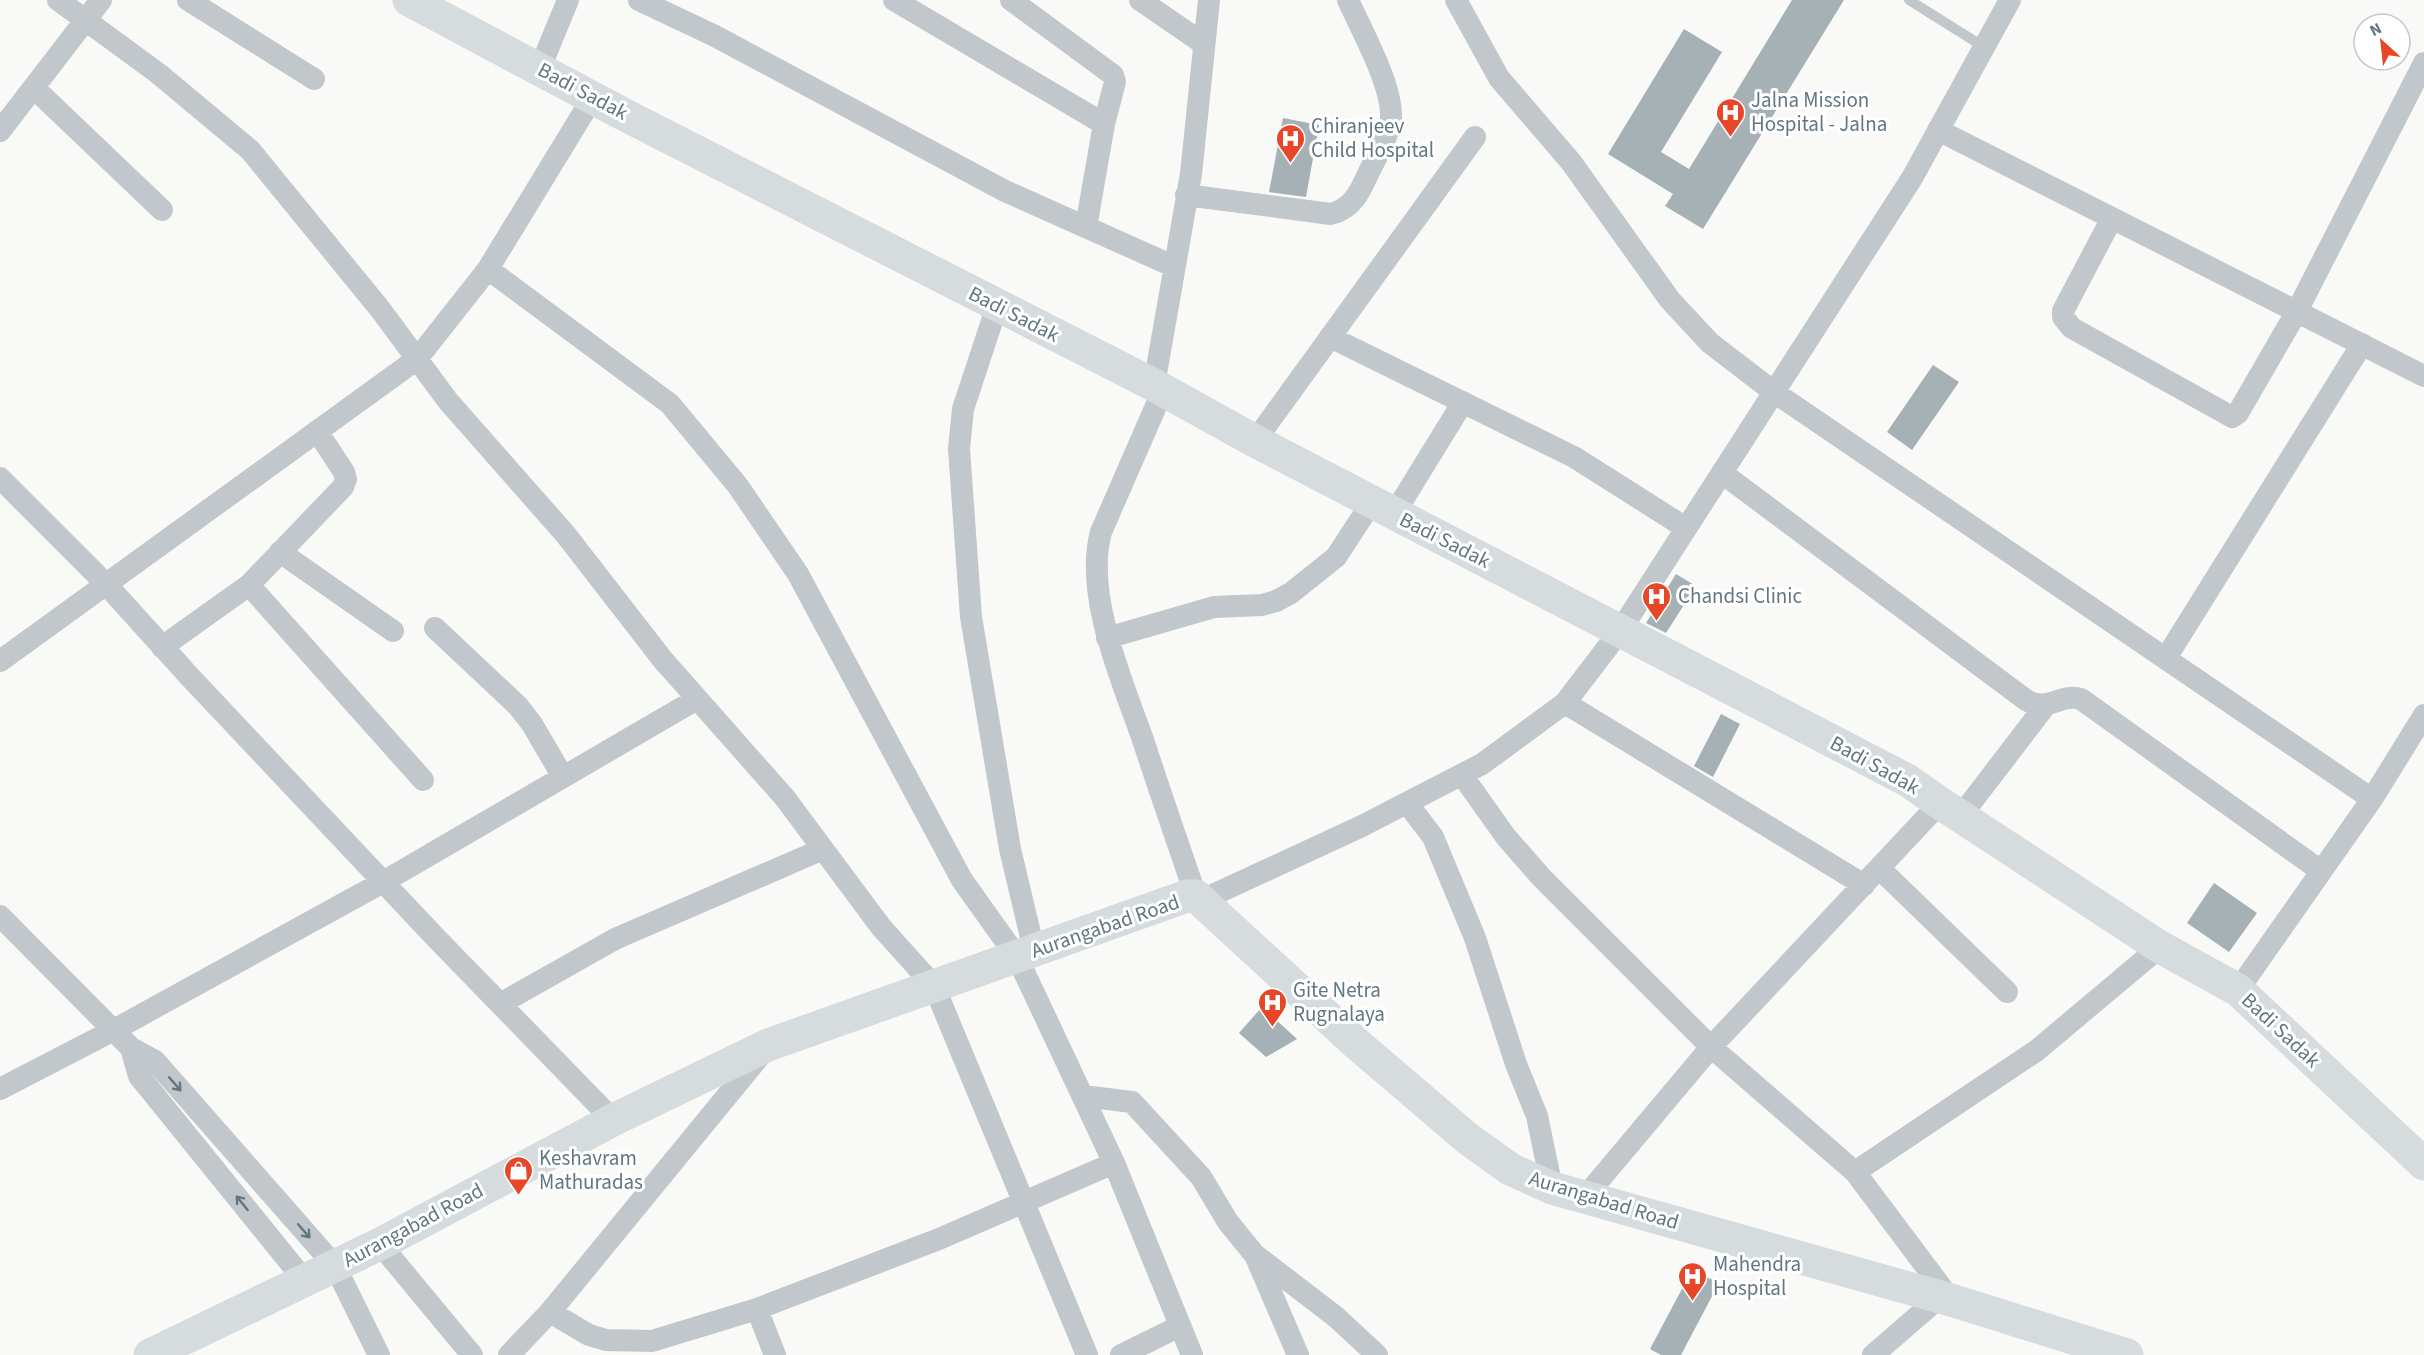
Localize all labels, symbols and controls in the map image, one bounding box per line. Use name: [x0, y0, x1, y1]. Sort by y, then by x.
north arrow: [2352, 12, 2412, 72]
text: N: [2366, 17, 2385, 42]
street label: Badi Sadak: [533, 55, 634, 128]
place label: Jalna Mission Hospital - Jalna: [1751, 85, 1887, 139]
hospital icon: Jalna Mission Hospital - Jalna: [1714, 96, 1746, 138]
place label: Chiranjeev Child Hospital: [1311, 111, 1434, 165]
hospital icon: Chiranjeev Child Hospital: [1274, 122, 1306, 164]
street label: Badi Sadak: [963, 278, 1065, 350]
street label: Badi Sadak: [1394, 504, 1496, 576]
hospital icon: Chandsi Clinic: [1641, 580, 1673, 622]
place label: Chandsi Clinic: [1678, 581, 1802, 611]
street label: Badi Sadak: [1825, 728, 1926, 802]
street label: Aurangabad Road: [1027, 887, 1183, 965]
place label: Gite Netra Rugnalaya: [1293, 975, 1385, 1029]
street label: Badi Sadak: [2235, 985, 2328, 1075]
hospital icon: Gite Netra Rugnalaya: [1256, 986, 1288, 1028]
one-way arrow: [168, 1077, 182, 1092]
place label: Keshavram Mathuradas: [539, 1143, 643, 1197]
shop icon: Keshavram Mathuradas: [502, 1154, 534, 1196]
street label: Aurangabad Road: [1525, 1163, 1683, 1237]
street label: Aurangabad Road: [337, 1175, 489, 1275]
one-way arrow: [235, 1195, 248, 1211]
one-way arrow: [297, 1223, 311, 1238]
place label: Mahendra Hospital: [1713, 1249, 1801, 1303]
hospital icon: Mahendra Hospital: [1676, 1260, 1708, 1302]

